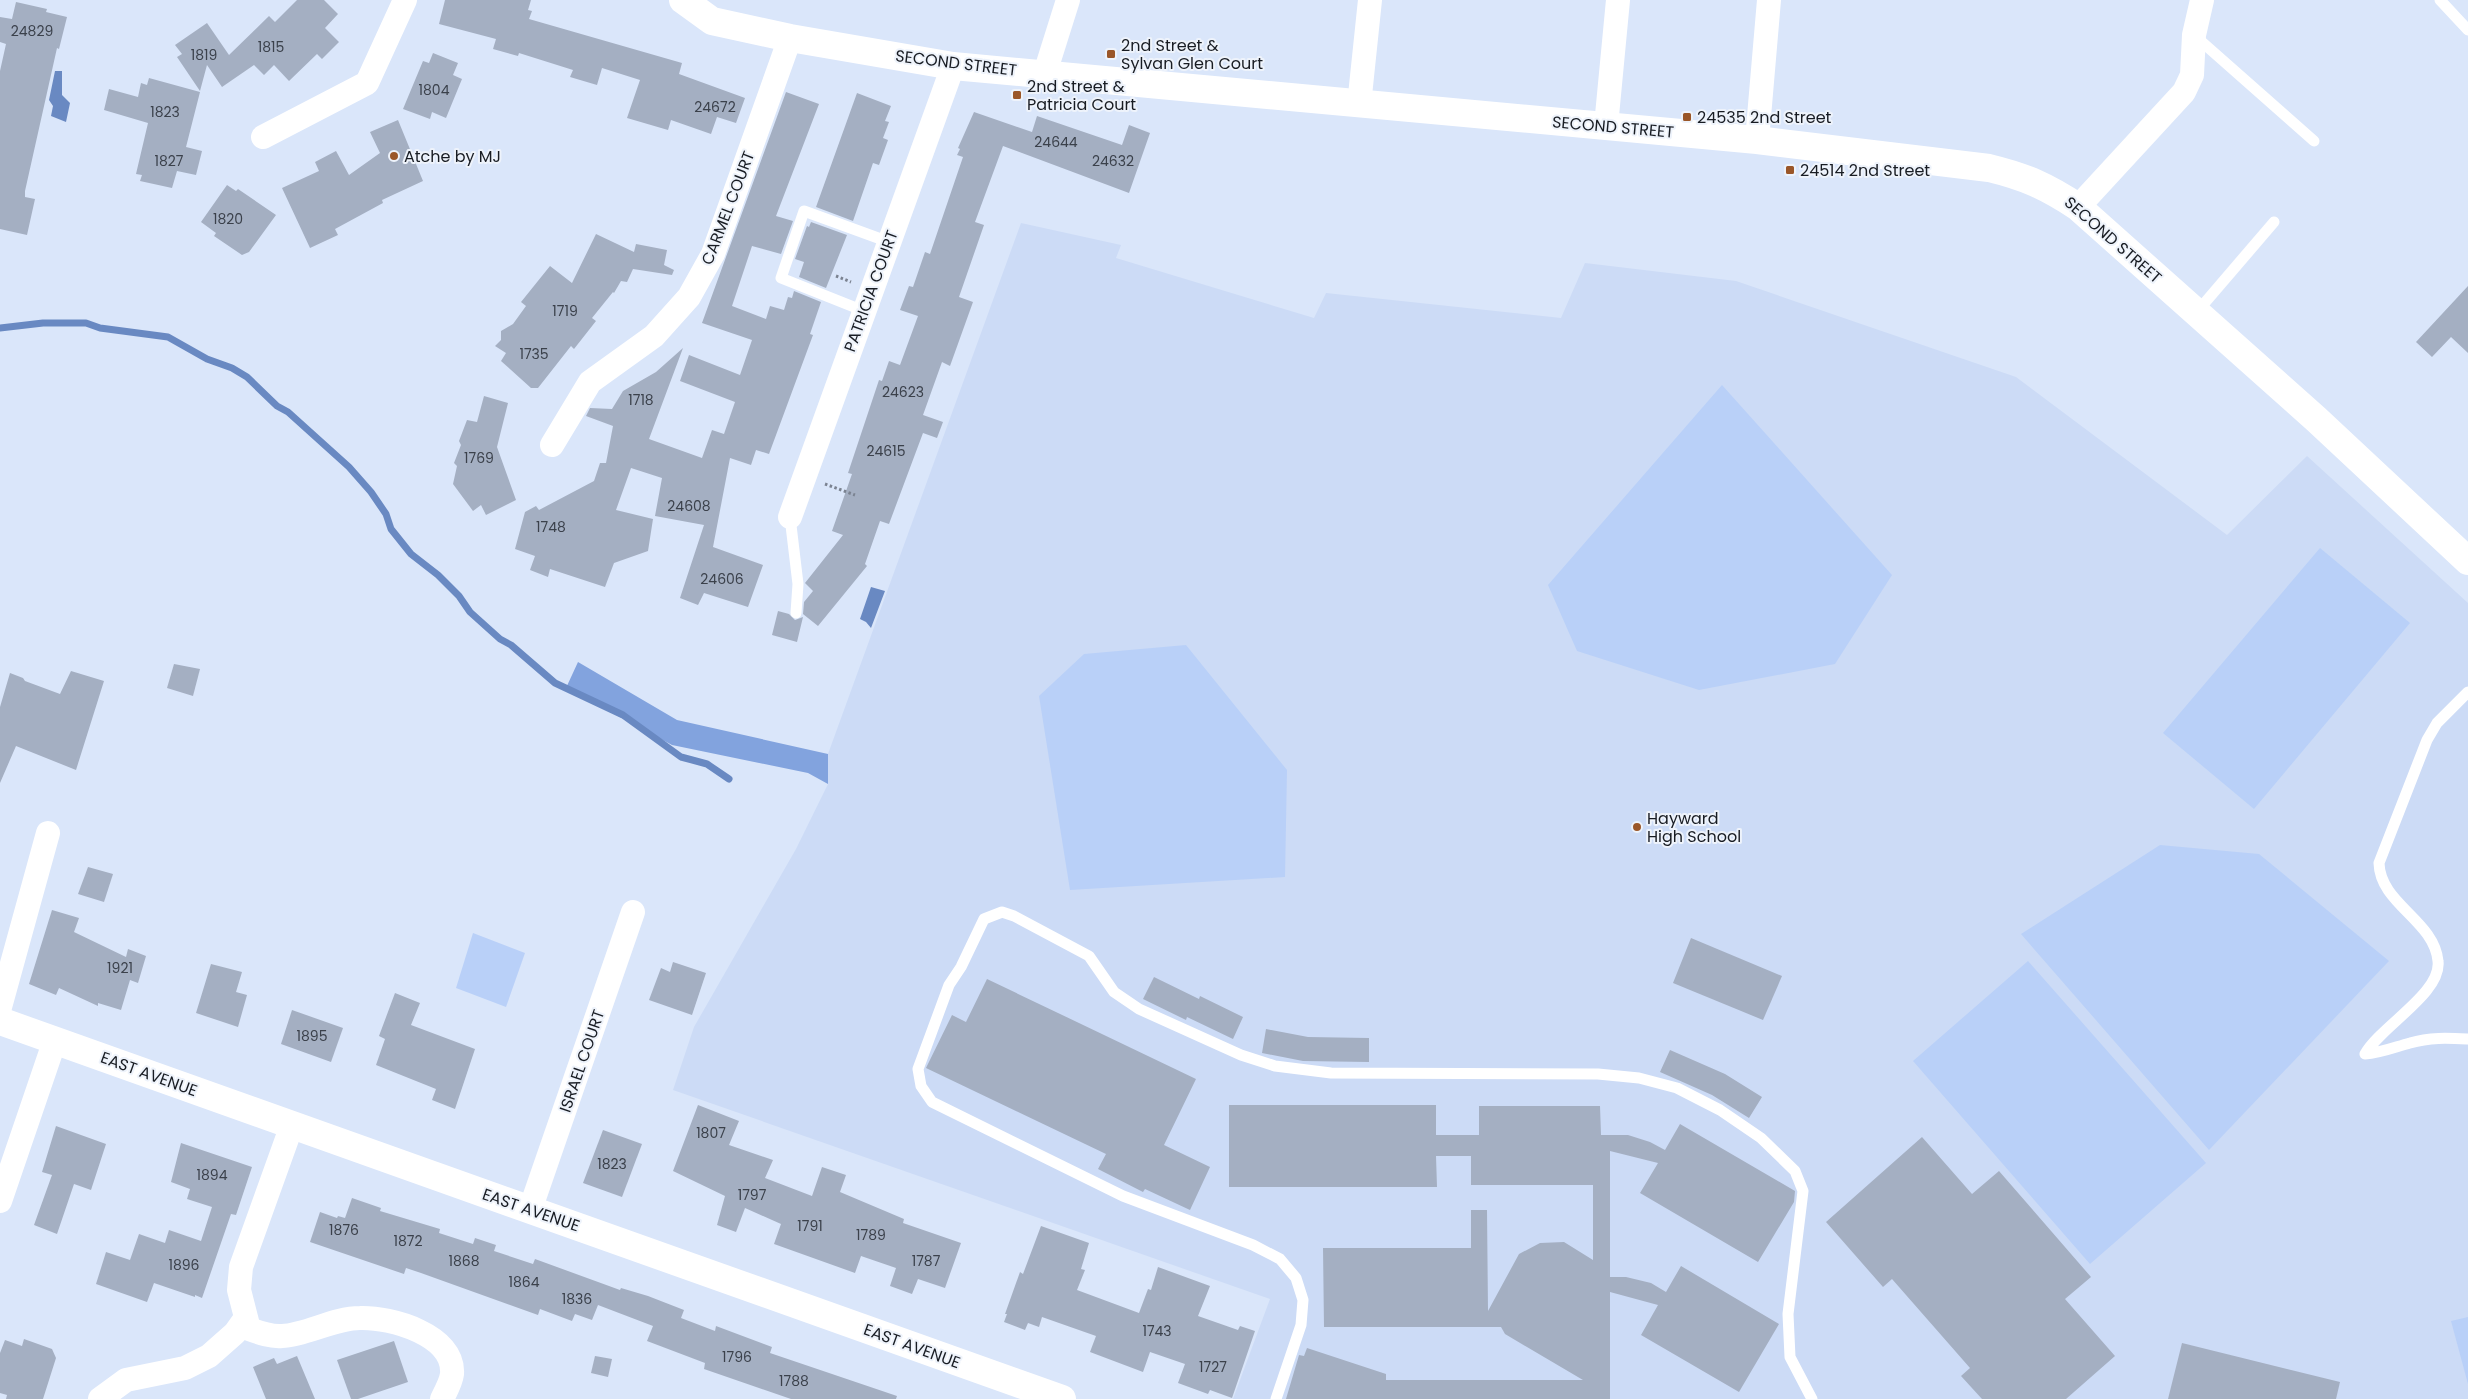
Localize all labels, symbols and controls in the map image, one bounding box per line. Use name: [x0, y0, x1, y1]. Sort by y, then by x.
house number: 24829: [11, 21, 53, 41]
place label: 2nd Street & Sylvan Glen Court: [1121, 34, 1263, 75]
house number: 1815: [258, 37, 284, 57]
street label: SECOND STREET: [894, 44, 1018, 82]
house number: 1819: [191, 45, 217, 65]
marker: 2nd Street & Sylvan Glen Court: [1105, 48, 1117, 60]
place label: 2nd Street & Patricia Court: [1027, 75, 1136, 116]
house number: 1804: [419, 80, 450, 100]
marker: 2nd Street & Patricia Court: [1011, 89, 1023, 101]
house number: 24672: [694, 97, 736, 117]
house number: 1823: [150, 102, 180, 122]
place label: 24535 2nd Street: [1697, 106, 1832, 129]
street label: SECOND STREET: [1551, 110, 1675, 144]
marker: 24535 2nd Street: [1681, 111, 1693, 123]
house number: 24644: [1034, 132, 1078, 152]
place label: Atche by MJ: [404, 145, 501, 168]
street label: CARMEL COURT: [696, 147, 760, 268]
marker: Atche by MJ: [388, 150, 400, 162]
house number: 1827: [154, 151, 184, 171]
house number: 24632: [1092, 151, 1134, 171]
place label: 24514 2nd Street: [1800, 159, 1930, 182]
marker: 24514 2nd Street: [1784, 164, 1796, 176]
street label: SECOND STREET: [2059, 191, 2167, 289]
house number: 1820: [213, 209, 243, 229]
street label: PATRICIA COURT: [838, 227, 904, 355]
house number: 1719: [552, 301, 578, 321]
house number: 1735: [519, 344, 549, 364]
house number: 24623: [882, 382, 924, 402]
house number: 1718: [628, 390, 654, 410]
house number: 24615: [866, 441, 906, 461]
house number: 1769: [464, 448, 494, 468]
house number: 24608: [667, 496, 711, 516]
house number: 1748: [536, 517, 566, 537]
house number: 24606: [700, 569, 744, 589]
place label: Hayward High School: [1647, 807, 1741, 848]
marker: Hayward High School: [1631, 821, 1643, 833]
house number: 1921: [107, 958, 133, 978]
street label: ISRAEL COURT: [554, 1006, 610, 1115]
house number: 1895: [297, 1026, 327, 1046]
street label: EAST AVENUE: [97, 1046, 201, 1102]
house number: 1807: [696, 1123, 726, 1143]
house number: 1823: [597, 1154, 627, 1174]
house number: 1894: [197, 1165, 228, 1185]
street label: EAST AVENUE: [479, 1183, 583, 1237]
house number: 1797: [738, 1185, 767, 1205]
house number: 1791: [797, 1216, 823, 1236]
house number: 1876: [329, 1220, 359, 1240]
house number: 1789: [856, 1225, 886, 1245]
house number: 1872: [393, 1231, 423, 1251]
house number: 1868: [448, 1251, 480, 1271]
house number: 1787: [912, 1251, 941, 1271]
house number: 1896: [168, 1255, 200, 1275]
house number: 1864: [508, 1272, 540, 1292]
house number: 1836: [562, 1289, 592, 1309]
street label: EAST AVENUE: [860, 1318, 964, 1374]
house number: 1743: [1142, 1321, 1172, 1341]
house number: 1796: [722, 1347, 752, 1367]
house number: 1727: [1199, 1357, 1227, 1377]
house number: 1788: [779, 1371, 809, 1391]

